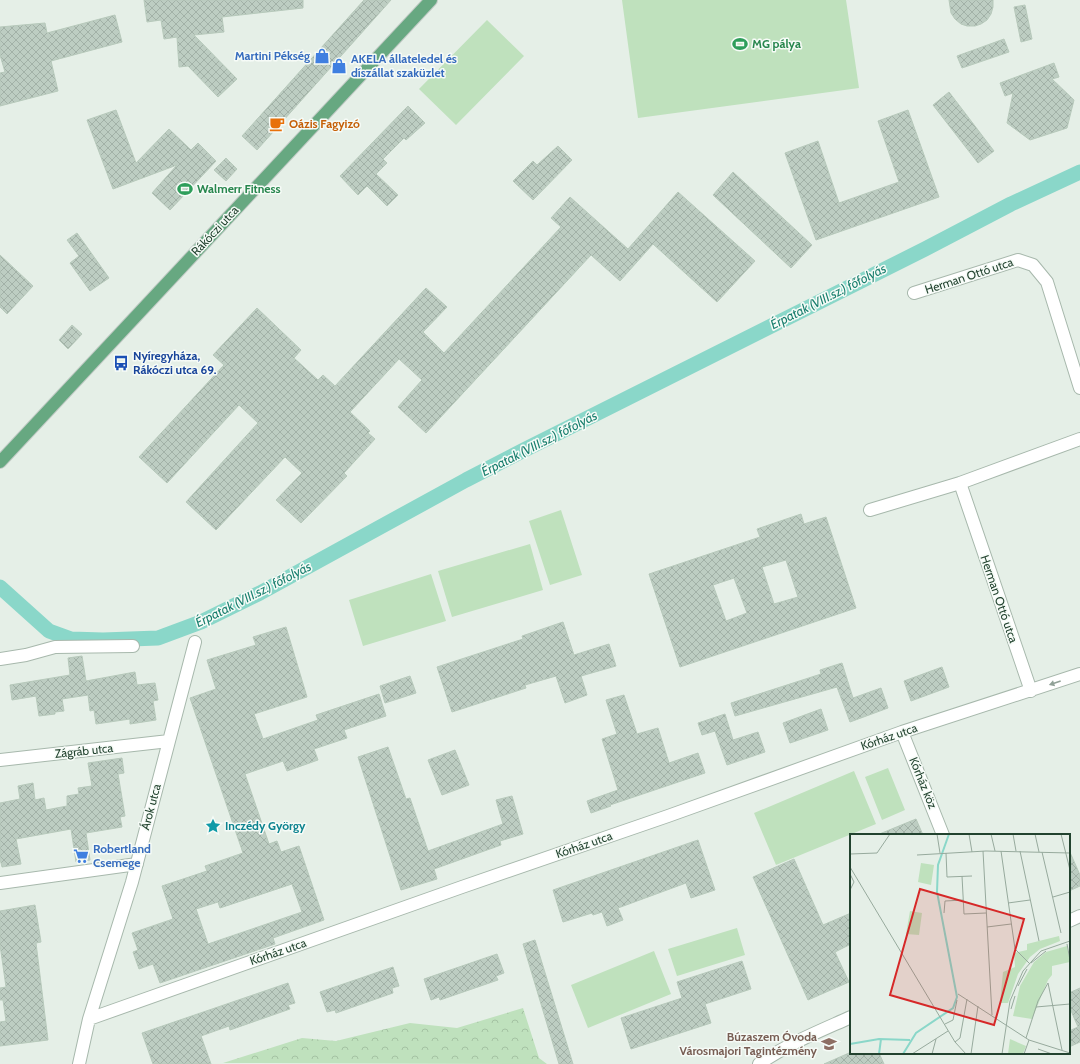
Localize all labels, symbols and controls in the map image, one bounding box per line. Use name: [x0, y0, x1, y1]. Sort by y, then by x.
sports icon: MG pálya: [731, 35, 749, 53]
place label: MG pálya: [752, 36, 801, 51]
shop icon: Martini Pékség: [313, 47, 331, 65]
place label: Martini Pékség: [235, 48, 310, 63]
place label: AKELA állateledel és díszállat szaküzlet: [351, 51, 457, 80]
shop icon: AKELA állateledel és díszállat szaküzlet: [330, 57, 348, 75]
cafe icon: Oázis Fagyizó: [268, 115, 286, 133]
place label: Oázis Fagyizó: [289, 116, 360, 131]
sports icon: Walmerr Fitness: [176, 180, 194, 198]
place label: Walmerr Fitness: [197, 181, 281, 196]
street label: Rákóczi utca: [188, 203, 242, 259]
street label: Herman Ottó utca: [923, 254, 1015, 297]
water label: Érpatak (VIII.sz.) főfolyás: [767, 259, 889, 332]
place label: Nyíregyháza, Rákóczi utca 69.: [133, 348, 217, 377]
bus stop icon: Nyíregyháza, Rákóczi utca 69.: [112, 354, 130, 372]
water label: Érpatak (VIII.sz.) főfolyás: [478, 406, 600, 479]
street label: Herman Ottó utca: [977, 553, 1022, 645]
water label: Érpatak (VIII.sz.) főfolyás: [192, 557, 314, 630]
one-way arrow: [1049, 680, 1061, 686]
street label: Kórház utca: [859, 720, 919, 753]
street label: Zágráb utca: [54, 740, 114, 761]
street label: Kórház köz: [906, 755, 941, 811]
street label: Árok utca: [137, 782, 164, 832]
place icon: Inczédy György: [204, 817, 222, 835]
place label: Inczédy György: [225, 818, 306, 833]
street label: Kórház utca: [554, 828, 614, 861]
inset map: [850, 834, 1070, 1054]
place label: Robertland Csemege: [93, 841, 151, 870]
supermarket icon: Robertland Csemege: [72, 847, 90, 865]
street label: Kórház utca: [248, 935, 308, 968]
place label: Búzaszem Óvoda Városmajori Tagintézmény: [679, 1029, 818, 1058]
school or university icon: Búzaszem Óvoda Városmajori Tagintézmény: [820, 1035, 838, 1053]

